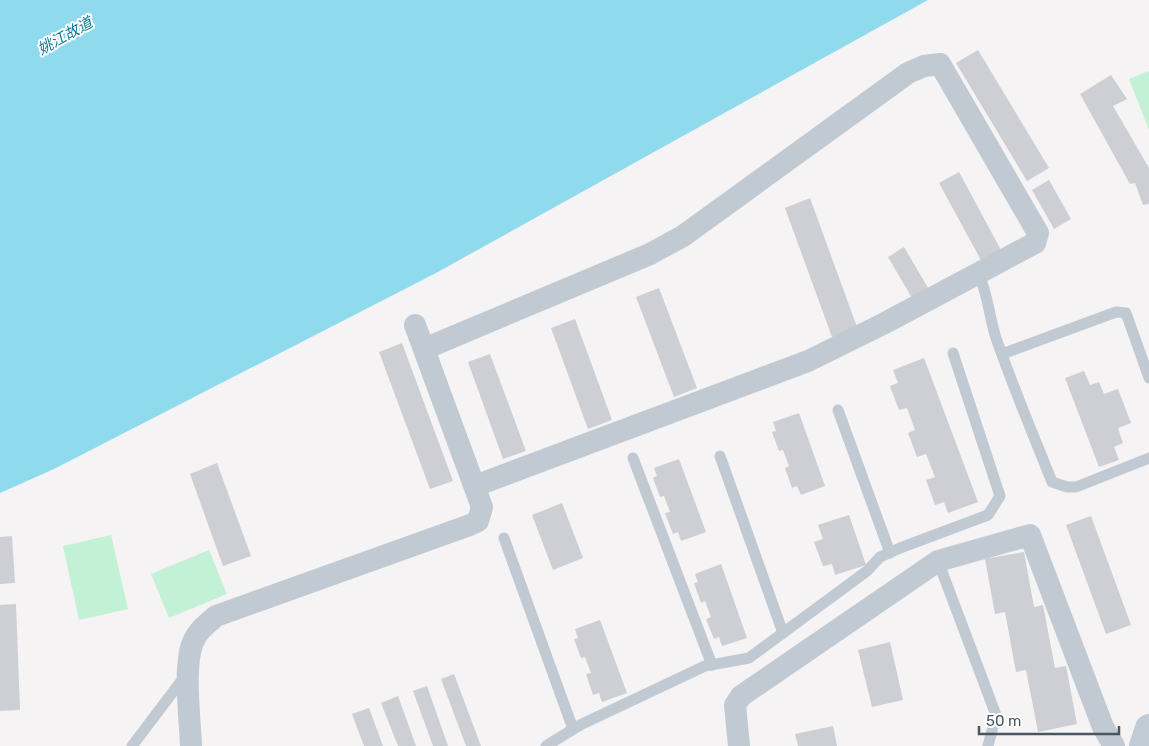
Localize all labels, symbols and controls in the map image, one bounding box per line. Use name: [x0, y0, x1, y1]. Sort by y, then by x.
water label: 姚江故道: [34, 13, 97, 58]
scale bar: [979, 704, 1119, 736]
text: 50 m: [986, 712, 1021, 730]

